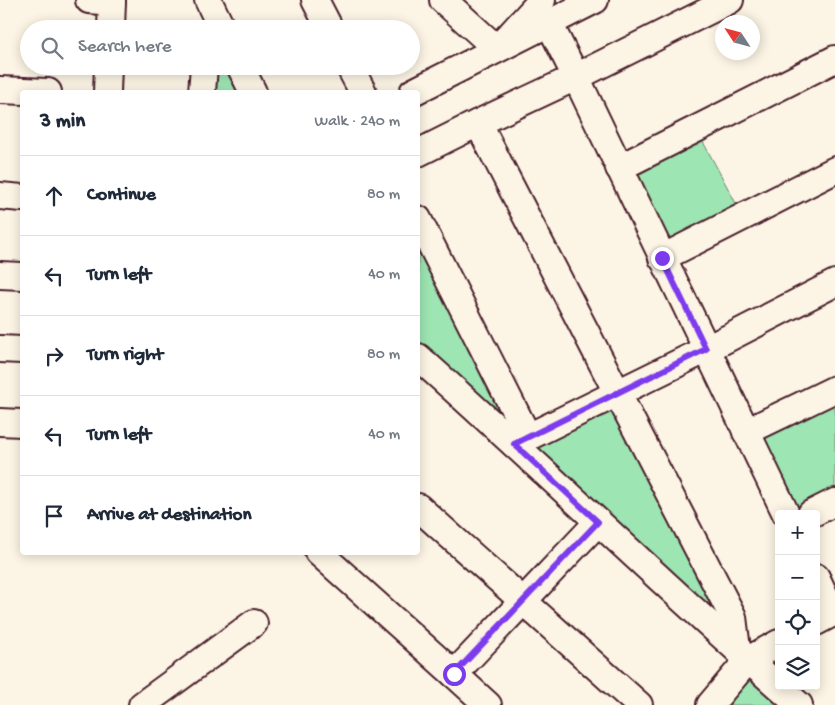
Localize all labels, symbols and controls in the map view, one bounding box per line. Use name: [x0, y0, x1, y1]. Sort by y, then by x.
north arrow: [715, 15, 760, 60]
search box: [20, 20, 420, 75]
icon: search: [38, 34, 66, 62]
text: Search here: [78, 36, 172, 59]
text: 3 min: [40, 110, 85, 135]
text: Walk · 240 m: [315, 113, 400, 132]
icon: ahead: [40, 182, 68, 210]
text: Continue: [87, 184, 156, 207]
text: 80 m: [367, 186, 400, 205]
route end: [651, 247, 674, 270]
icon: left: [40, 262, 68, 290]
text: Turn left: [87, 264, 151, 287]
text: 40 m: [368, 266, 400, 285]
icon: right: [40, 342, 68, 370]
text: Turn right: [87, 344, 163, 367]
text: 80 m: [367, 346, 400, 365]
icon: left: [40, 422, 68, 450]
text: Turn left: [87, 424, 151, 447]
text: 40 m: [368, 426, 400, 445]
icon: arrive: [40, 502, 68, 530]
text: Arrive at destination: [87, 504, 251, 527]
map controls: [775, 510, 820, 690]
button: +: [775, 510, 820, 555]
button: −: [775, 555, 820, 600]
button: locate: [775, 600, 820, 645]
button: layers: [775, 645, 820, 690]
route start: [443, 663, 466, 686]

